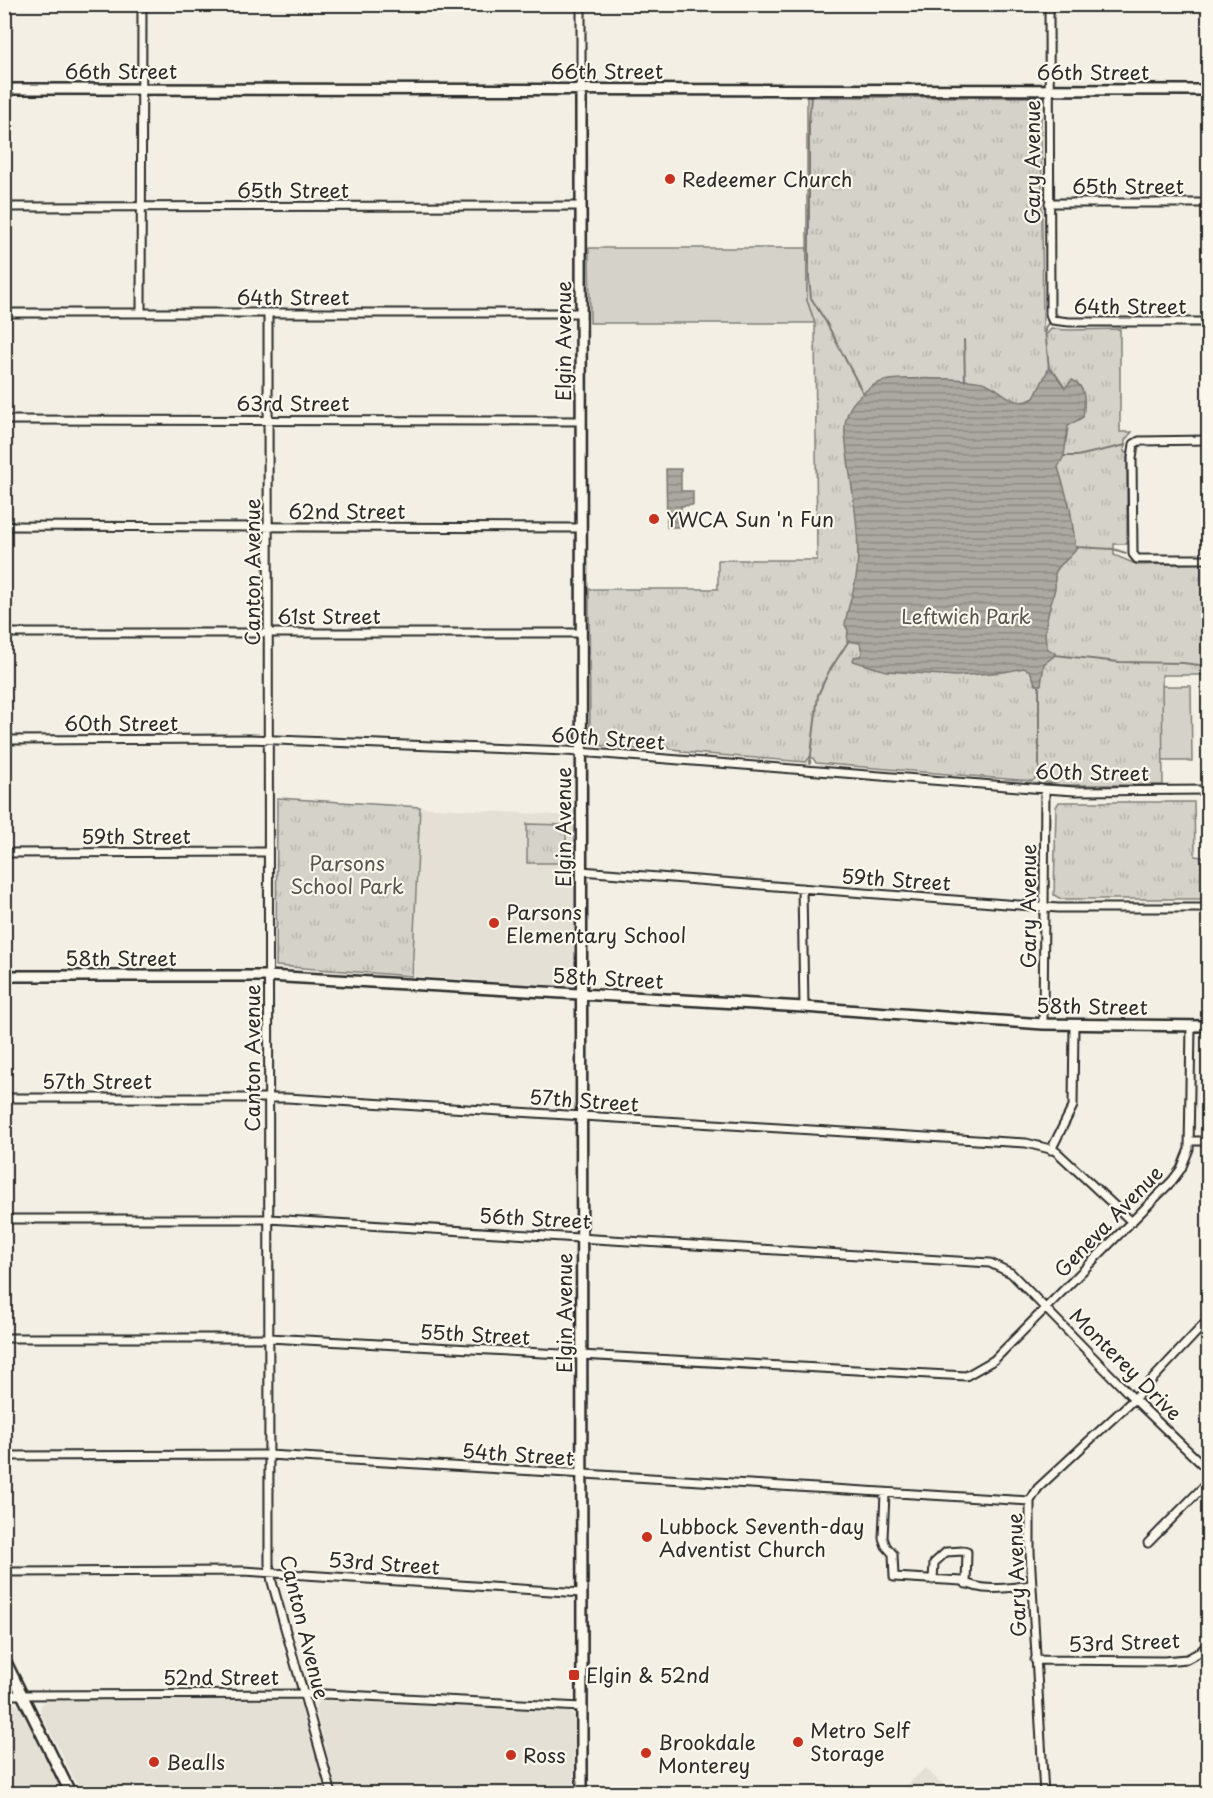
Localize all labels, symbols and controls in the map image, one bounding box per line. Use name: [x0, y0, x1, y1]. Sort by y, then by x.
street label: 66th Street: [65, 56, 177, 86]
street label: 66th Street: [551, 56, 663, 86]
street label: 66th Street: [1037, 57, 1149, 87]
street label: Gary Avenue: [1017, 100, 1047, 224]
place label: Redeemer Church: [682, 164, 852, 194]
street label: 65th Street: [1072, 171, 1184, 201]
marker: Redeemer Church: [663, 172, 677, 186]
street label: 65th Street: [237, 175, 349, 205]
street label: Elgin Avenue: [548, 281, 578, 401]
street label: 64th Street: [237, 282, 349, 312]
street label: 64th Street: [1074, 291, 1186, 321]
street label: 63rd Street: [237, 388, 349, 418]
street label: 62nd Street: [288, 496, 406, 526]
street label: Canton Avenue: [237, 498, 267, 646]
place label: YWCA Sun 'n Fun: [666, 504, 834, 534]
marker: YWCA Sun 'n Fun: [647, 512, 661, 526]
street label: 61st Street: [277, 601, 381, 631]
park label: Leftwich Park: [901, 601, 1031, 631]
street label: 60th Street: [64, 708, 178, 738]
street label: 60th Street: [550, 719, 666, 757]
street label: 60th Street: [1035, 756, 1149, 788]
street label: Elgin Avenue: [548, 767, 578, 887]
street label: 59th Street: [81, 821, 191, 851]
street label: Gary Avenue: [1013, 844, 1043, 968]
park label: Parsons School Park: [290, 848, 404, 901]
street label: 59th Street: [840, 860, 952, 898]
place label: Parsons Elementary School: [506, 897, 686, 950]
marker: Parsons Elementary School: [487, 916, 501, 930]
street label: 58th Street: [65, 943, 177, 973]
street label: 58th Street: [552, 960, 664, 996]
street label: Canton Avenue: [237, 984, 267, 1132]
street label: 58th Street: [1036, 990, 1148, 1022]
street label: 57th Street: [42, 1066, 152, 1096]
street label: 57th Street: [528, 1081, 640, 1119]
street label: Geneva Avenue: [1047, 1158, 1169, 1284]
street label: 56th Street: [478, 1200, 592, 1236]
street label: Elgin Avenue: [549, 1253, 579, 1373]
street label: Monterey Drive: [1063, 1301, 1189, 1427]
street label: 55th Street: [419, 1316, 531, 1352]
street label: 54th Street: [461, 1435, 575, 1473]
place label: Lubbock Seventh-day Adventist Church: [659, 1511, 865, 1564]
street label: Gary Avenue: [999, 1512, 1033, 1638]
marker: Lubbock Seventh-day Adventist Church: [640, 1530, 654, 1544]
street label: 53rd Street: [327, 1544, 441, 1582]
street label: Canton Avenue: [273, 1552, 337, 1702]
street label: 53rd Street: [1068, 1625, 1180, 1659]
place label: Elgin & 52nd: [586, 1660, 710, 1690]
street label: 52nd Street: [163, 1662, 279, 1692]
marker: Elgin & 52nd: [567, 1668, 581, 1682]
place label: Metro Self Storage: [810, 1715, 911, 1768]
place label: Brookdale Monterey: [658, 1727, 756, 1780]
marker: Metro Self Storage: [791, 1735, 805, 1749]
place label: Ross: [523, 1740, 566, 1770]
marker: Brookdale Monterey: [639, 1746, 653, 1760]
place label: Bealls: [166, 1747, 225, 1777]
marker: Ross: [504, 1748, 518, 1762]
marker: Bealls: [147, 1755, 161, 1769]

